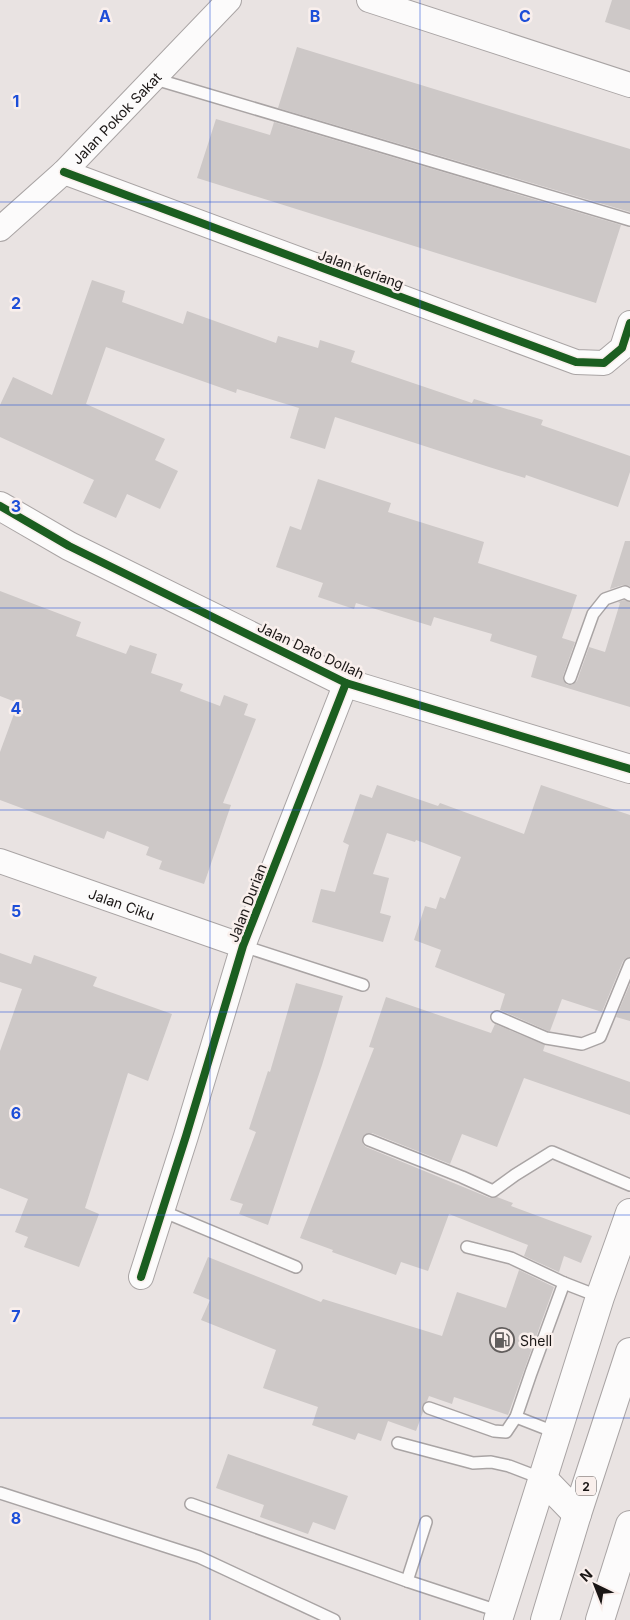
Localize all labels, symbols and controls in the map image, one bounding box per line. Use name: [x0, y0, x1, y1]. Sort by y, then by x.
text: A: [99, 6, 111, 26]
text: B: [310, 6, 320, 26]
text: C: [519, 6, 531, 26]
street label: Jalan Pokok Sakat: [68, 68, 164, 167]
text: 1: [13, 91, 19, 111]
street label: Jalan Keriang: [316, 246, 406, 292]
text: 2: [11, 293, 21, 313]
text: 3: [11, 496, 21, 516]
street label: Jalan Dato Dollah: [255, 618, 367, 682]
text: 4: [11, 698, 22, 718]
street label: Jalan Durian: [224, 861, 270, 945]
street label: Jalan Ciku: [86, 884, 157, 923]
text: 5: [11, 901, 21, 921]
text: 6: [11, 1103, 21, 1123]
text: 7: [11, 1306, 21, 1326]
fuel station icon: Shell: [489, 1327, 515, 1353]
place label: Shell: [520, 1332, 552, 1349]
road number: 2: [576, 1476, 596, 1495]
text: 8: [11, 1508, 21, 1528]
north arrow: [570, 1560, 620, 1610]
text: N: [576, 1565, 595, 1585]

